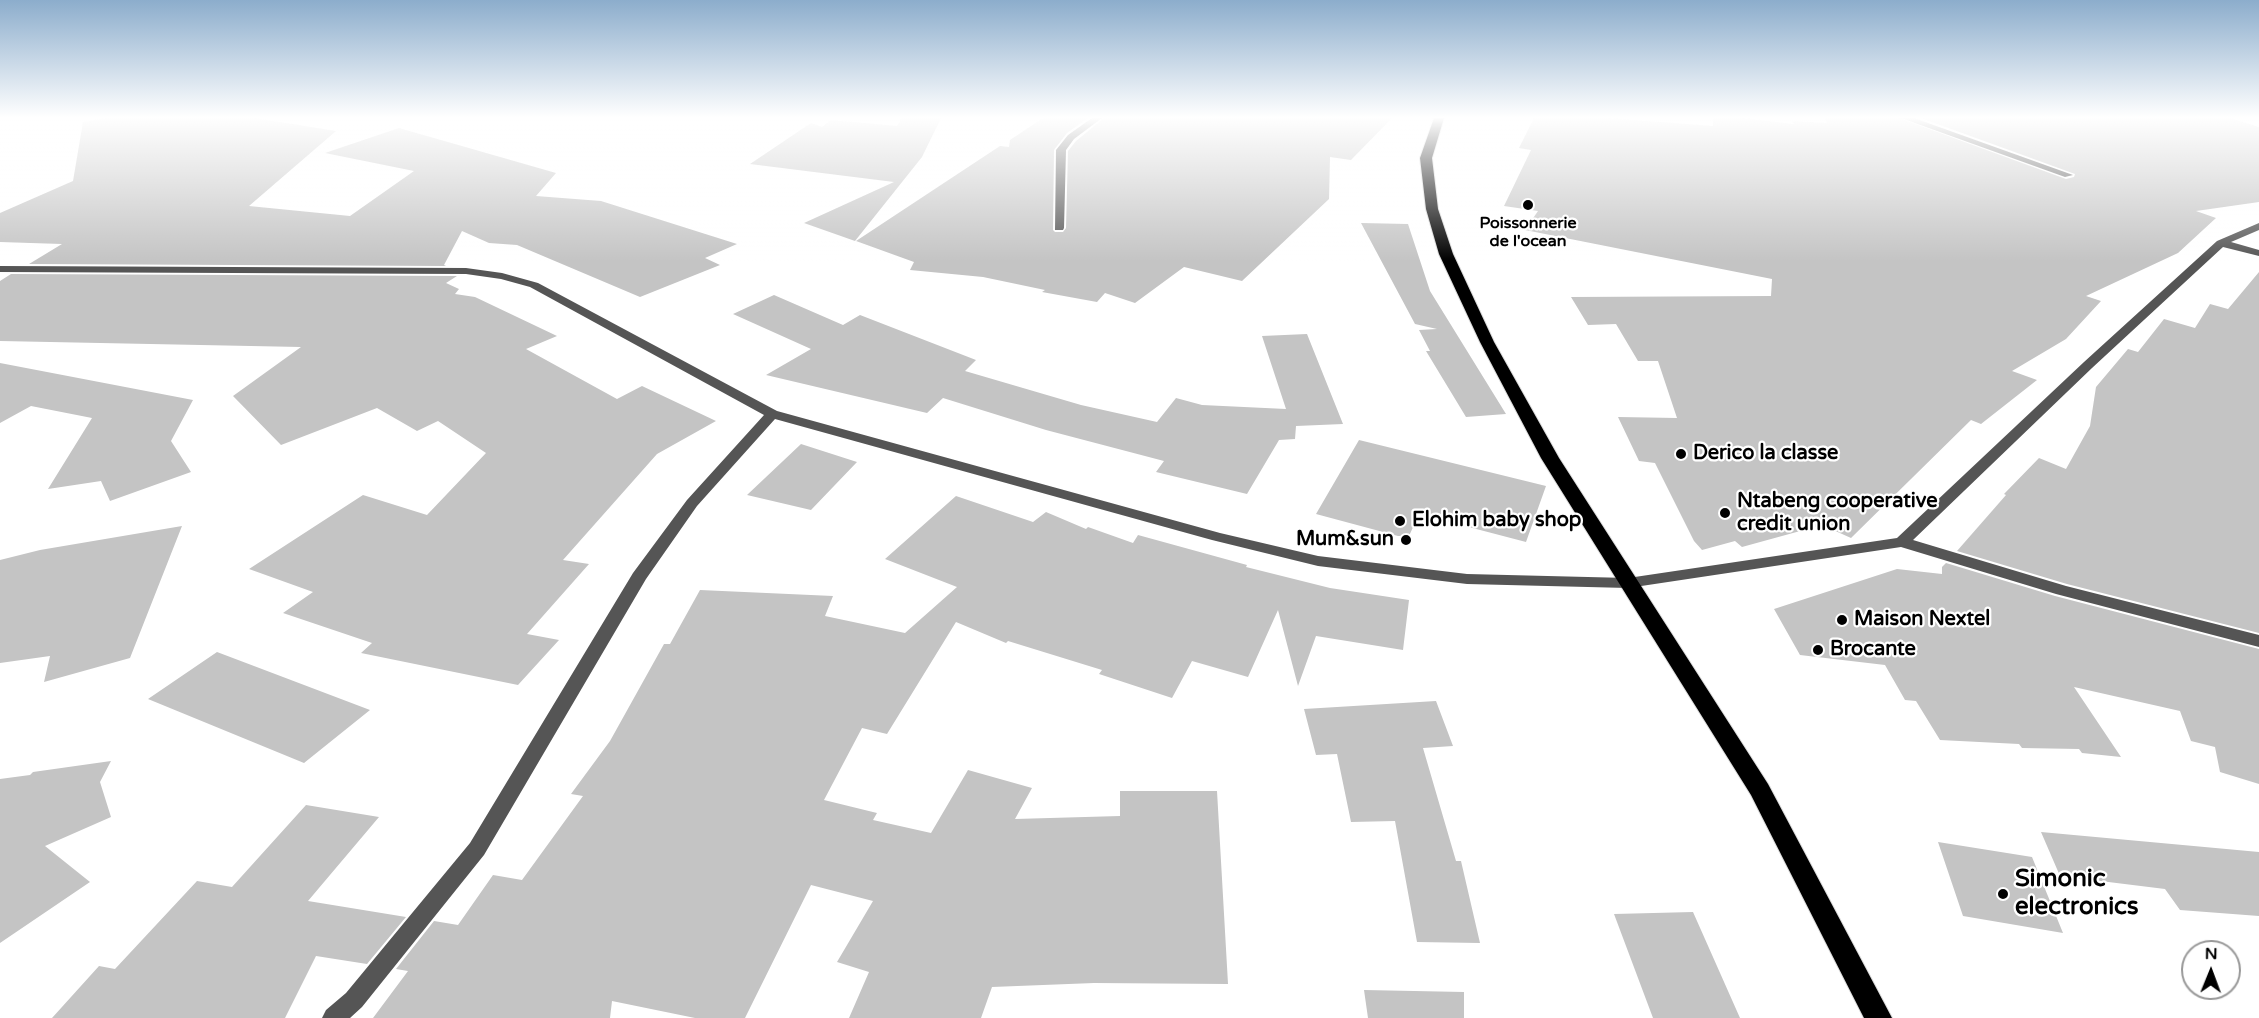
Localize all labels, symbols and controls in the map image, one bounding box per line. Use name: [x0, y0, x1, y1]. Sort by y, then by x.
marker: Poissonnerie de l'ocean: [1521, 198, 1535, 212]
place label: Poissonnerie de l'ocean: [1479, 214, 1577, 252]
place label: Derico la classe: [1693, 442, 1838, 466]
marker: Derico la classe: [1674, 447, 1688, 461]
place label: Ntabeng cooperative credit union: [1737, 490, 1938, 537]
marker: Ntabeng cooperative credit union: [1718, 506, 1732, 520]
place label: Elohim baby shop: [1412, 509, 1581, 533]
marker: Elohim baby shop: [1393, 514, 1407, 528]
place label: Mum&sun: [1296, 528, 1394, 552]
marker: Mum&sun: [1399, 533, 1413, 547]
place label: Maison Nextel: [1854, 608, 1990, 632]
marker: Maison Nextel: [1835, 613, 1849, 627]
place label: Brocante: [1830, 638, 1916, 662]
marker: Brocante: [1811, 643, 1825, 657]
place label: Simonic electronics: [2015, 866, 2138, 922]
marker: Simonic electronics: [1996, 887, 2010, 901]
north arrow: [2181, 940, 2241, 1000]
text: N: [2205, 944, 2218, 964]

